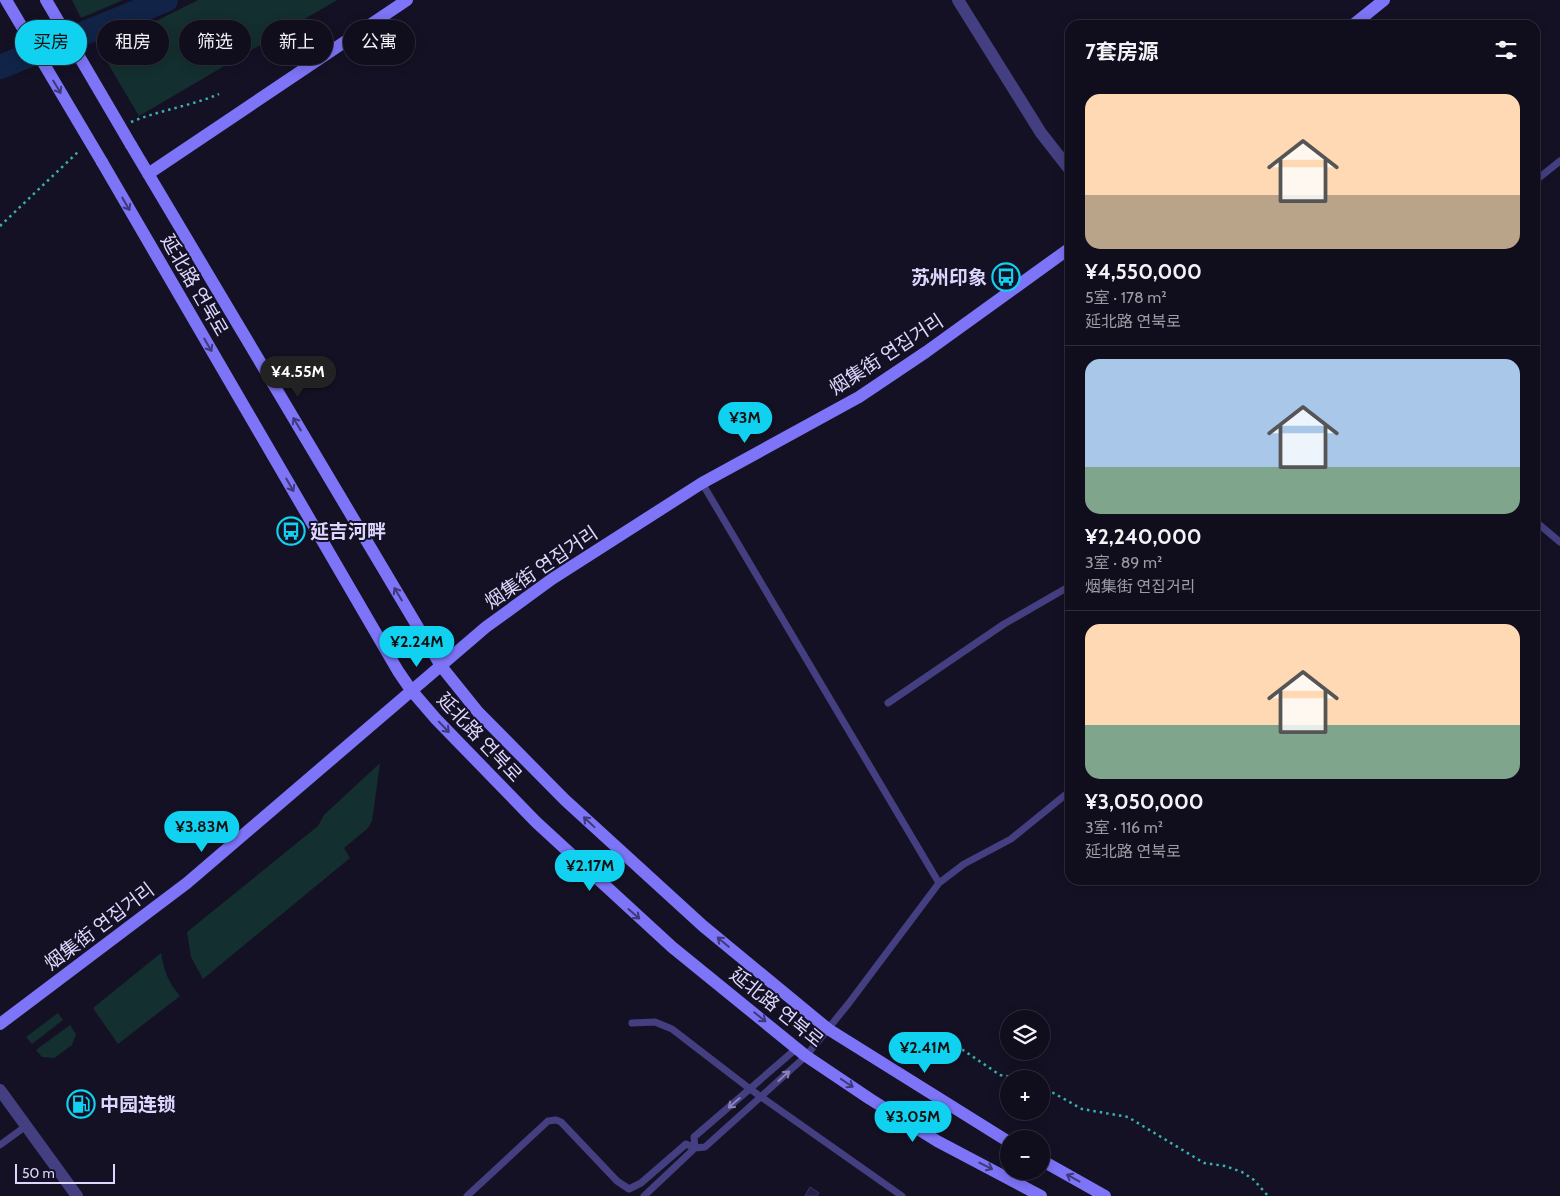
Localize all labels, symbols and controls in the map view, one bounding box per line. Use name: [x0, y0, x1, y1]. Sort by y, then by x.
chip: 买房: [15, 20, 87, 65]
chip: 租房: [97, 20, 169, 65]
chip: 筛选: [179, 20, 251, 65]
chip: 新上: [261, 20, 333, 65]
chip: 公寓: [343, 20, 415, 65]
icon: filters: [1492, 36, 1520, 64]
text: 7套房源: [1085, 39, 1159, 64]
one-way arrow: [53, 80, 63, 94]
icon: home: [1258, 126, 1348, 216]
one-way arrow: [121, 197, 131, 212]
street label: 延北路 연북로: [156, 230, 233, 340]
text: ¥4,550,000: [1085, 259, 1202, 284]
bus stop icon: 苏州印象: [991, 262, 1021, 292]
place label: 苏州印象: [911, 266, 987, 289]
text: 5室 · 178 m²: [1085, 288, 1167, 307]
street label: 烟集街 연집거리: [825, 309, 948, 400]
text: 延北路 연북로: [1085, 312, 1181, 331]
one-way arrow: [203, 337, 213, 351]
pin: ¥4.55M: [257, 356, 339, 398]
text: ¥4.55M: [271, 362, 325, 381]
icon: home: [1258, 392, 1348, 482]
pin: ¥3M: [721, 402, 769, 444]
text: ¥3M: [729, 408, 761, 427]
one-way arrow: [292, 418, 302, 432]
one-way arrow: [285, 478, 295, 492]
bus stop icon: 延吉河畔: [276, 516, 306, 546]
place label: 延吉河畔: [310, 520, 386, 543]
street label: 烟集街 연집거리: [480, 521, 602, 614]
text: ¥2,240,000: [1085, 524, 1202, 549]
text: 3室 · 89 m²: [1085, 553, 1162, 572]
text: 烟集街 연집거리: [1085, 577, 1195, 596]
one-way arrow: [393, 587, 403, 602]
pin: ¥2.24M: [376, 626, 458, 668]
text: ¥2.24M: [390, 632, 444, 651]
icon: home: [1258, 657, 1348, 747]
street label: 延北路 연북로: [432, 688, 527, 787]
one-way arrow: [438, 720, 450, 733]
text: ¥3,050,000: [1085, 789, 1204, 814]
pin: ¥3.83M: [161, 810, 243, 853]
text: ¥3.83M: [175, 817, 229, 836]
one-way arrow: [582, 817, 595, 828]
text: 3室 · 116 m²: [1085, 818, 1163, 837]
text: 延北路 연북로: [1085, 842, 1181, 861]
pin: ¥2.17M: [549, 850, 631, 892]
text: ¥2.17M: [566, 856, 614, 875]
street label: 烟集街 연집거리: [40, 878, 159, 975]
one-way arrow: [628, 908, 641, 920]
one-way arrow: [717, 937, 730, 948]
street label: 延北路 연북로: [725, 963, 828, 1052]
map controls: [1000, 1010, 1050, 1180]
button: layers: [1000, 1010, 1050, 1060]
one-way arrow: [753, 1012, 766, 1023]
pin: ¥2.41M: [884, 1032, 966, 1074]
text: ¥2.41M: [900, 1038, 950, 1057]
one-way arrow: [778, 1070, 791, 1082]
button: +: [1000, 1070, 1050, 1120]
one-way arrow: [839, 1078, 853, 1088]
fuel station icon: 中园连锁: [66, 1089, 96, 1119]
place label: 中园连锁: [100, 1093, 176, 1116]
one-way arrow: [728, 1097, 741, 1108]
pin: ¥3.05M: [872, 1100, 954, 1143]
text: ¥3.05M: [886, 1107, 940, 1126]
button: −: [1000, 1130, 1050, 1180]
scale bar: [15, 1161, 115, 1184]
one-way arrow: [979, 1161, 994, 1171]
text: 50 m: [22, 1164, 55, 1182]
one-way arrow: [1066, 1173, 1081, 1183]

